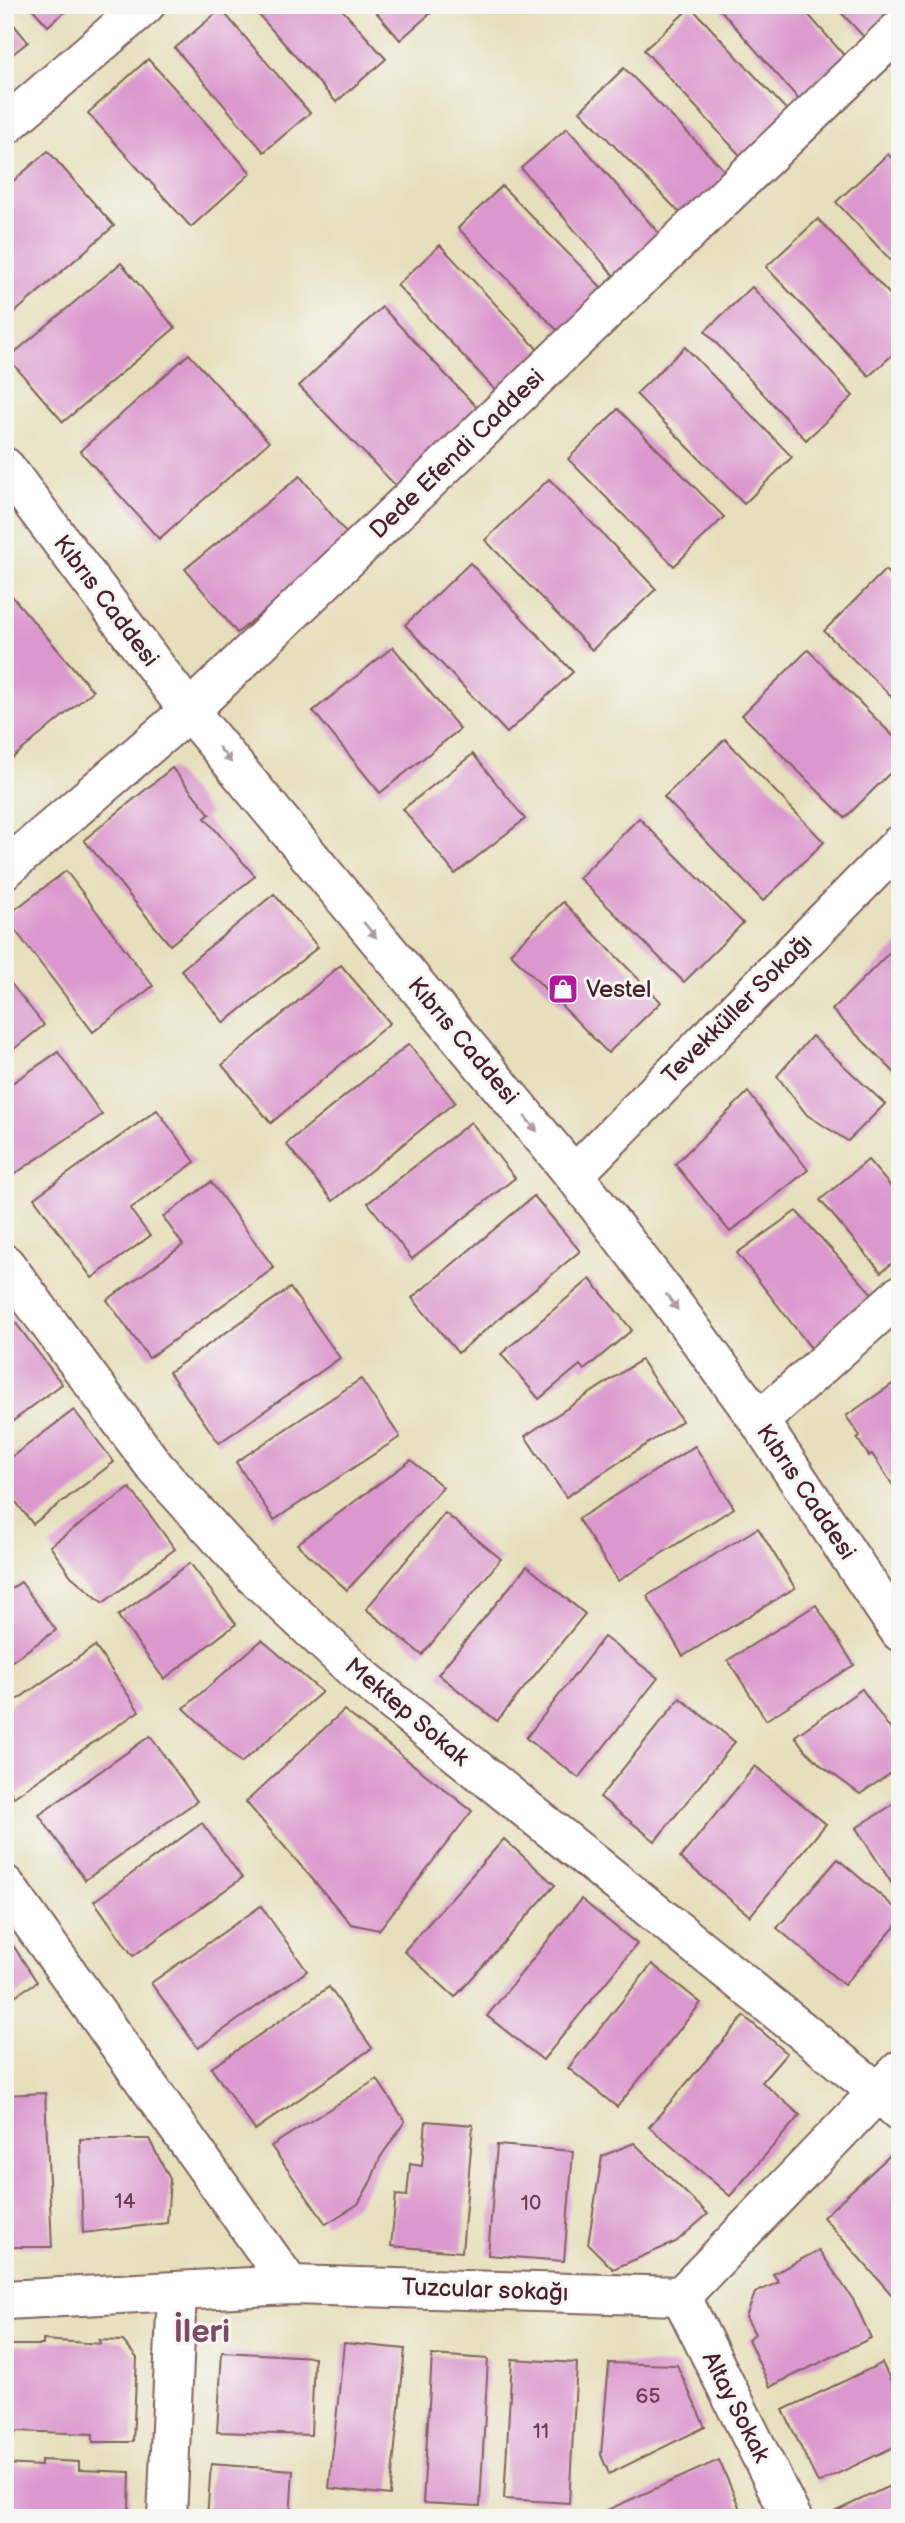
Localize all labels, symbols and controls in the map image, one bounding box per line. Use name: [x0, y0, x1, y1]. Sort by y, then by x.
street label: Dede Efendi Caddesi: [364, 363, 550, 545]
street label: Kıbrıs Caddesi: [47, 529, 165, 673]
one-way arrow: [217, 746, 232, 763]
one-way arrow: [362, 921, 377, 938]
street label: Tevekküller Sokağı: [656, 928, 818, 1090]
street label: Kıbrıs Caddesi: [401, 971, 525, 1111]
shop icon: Vestel: [546, 972, 580, 1006]
place label: Vestel: [586, 975, 651, 1004]
one-way arrow: [523, 1115, 538, 1132]
one-way arrow: [665, 1293, 679, 1311]
street label: Kıbrıs Caddesi: [750, 1419, 862, 1565]
street label: Mektep Sokak: [339, 1652, 475, 1772]
house number: 14: [115, 2189, 136, 2214]
house number: 10: [521, 2191, 541, 2216]
street label: Tuzcular sokağı: [401, 2273, 569, 2307]
district label: İleri: [174, 2311, 230, 2352]
street label: Altay Sokak: [696, 2347, 776, 2467]
house number: 65: [636, 2384, 660, 2409]
house number: 11: [533, 2419, 549, 2444]

